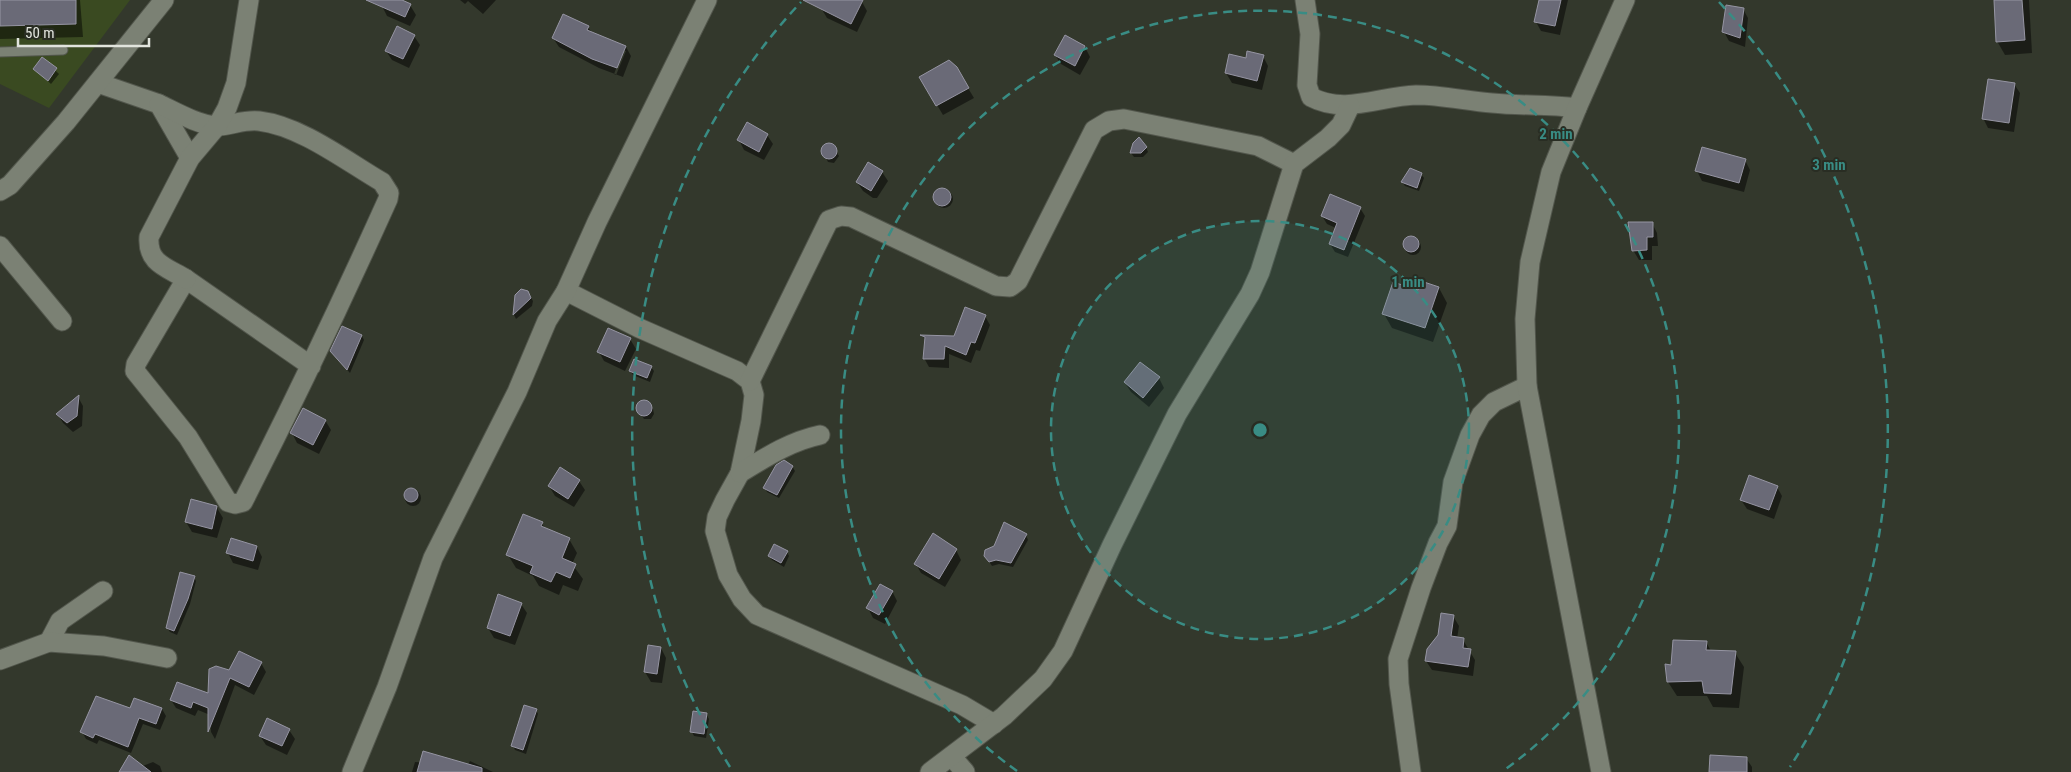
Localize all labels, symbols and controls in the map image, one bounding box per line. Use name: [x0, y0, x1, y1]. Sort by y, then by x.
scale bar: [18, 15, 149, 47]
text: 50 m: [25, 24, 55, 42]
text: 2 min: [1539, 125, 1573, 143]
text: 3 min: [1812, 156, 1846, 174]
text: 1 min: [1391, 273, 1425, 291]
centre of rings: [1251, 421, 1269, 439]

